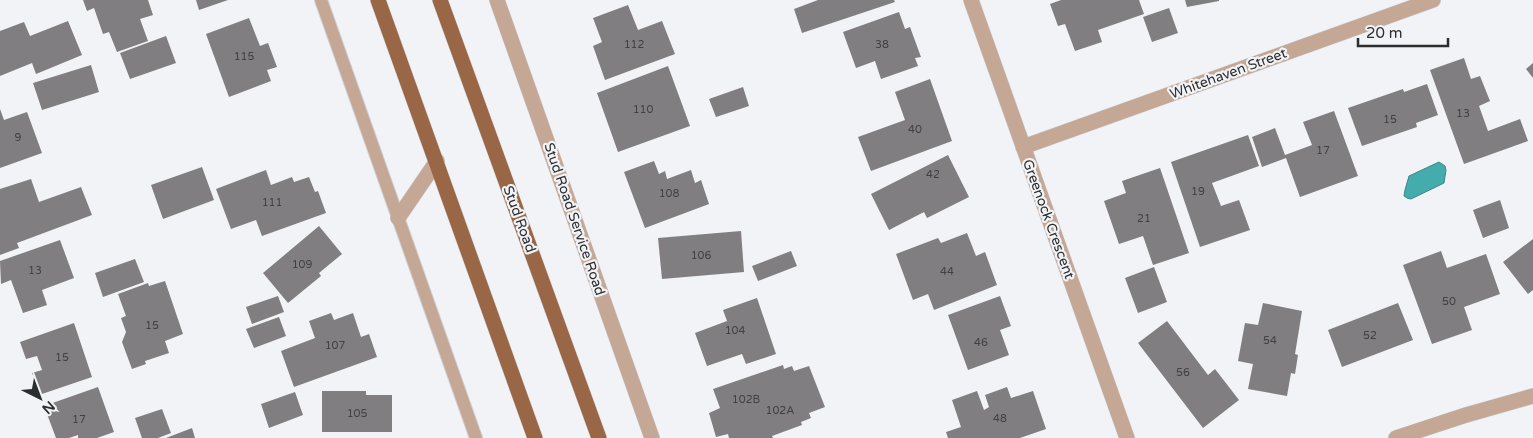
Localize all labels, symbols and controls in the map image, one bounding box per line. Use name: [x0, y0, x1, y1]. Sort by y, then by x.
scale bar: [1358, 15, 1448, 47]
text: 20 m: [1366, 24, 1403, 42]
house number: 112: [624, 38, 644, 51]
house number: 38: [875, 38, 889, 51]
street label: Whitehaven Street: [1167, 44, 1289, 102]
house number: 115: [234, 50, 254, 63]
house number: 110: [633, 103, 653, 116]
house number: 13: [1456, 107, 1470, 120]
house number: 15: [1383, 113, 1397, 126]
house number: 40: [908, 123, 922, 136]
house number: 9: [15, 131, 22, 144]
street label: Stud Road Service Road: [540, 141, 609, 298]
house number: 17: [1316, 144, 1330, 157]
street label: Greenock Crescent: [1019, 157, 1078, 282]
house number: 42: [926, 168, 940, 181]
street label: Stud Road: [500, 183, 539, 255]
house number: 19: [1191, 185, 1205, 198]
house number: 108: [659, 187, 679, 200]
house number: 111: [262, 196, 282, 209]
house number: 21: [1137, 212, 1151, 225]
house number: 106: [691, 249, 711, 262]
house number: 109: [292, 258, 312, 271]
house number: 13: [28, 264, 42, 277]
house number: 44: [940, 265, 954, 278]
house number: 50: [1442, 295, 1456, 308]
house number: 15: [145, 319, 159, 332]
house number: 104: [725, 324, 745, 337]
house number: 52: [1363, 329, 1377, 342]
house number: 54: [1263, 334, 1277, 347]
house number: 46: [974, 336, 988, 349]
house number: 107: [325, 339, 345, 352]
house number: 15: [55, 351, 69, 364]
house number: 56: [1176, 366, 1190, 379]
north arrow: [15, 373, 65, 423]
house number: 102B: [732, 393, 761, 406]
text: N: [38, 397, 58, 417]
house number: 102A: [766, 404, 794, 417]
house number: 105: [347, 407, 367, 420]
house number: 48: [993, 412, 1007, 425]
house number: 17: [72, 413, 86, 426]

